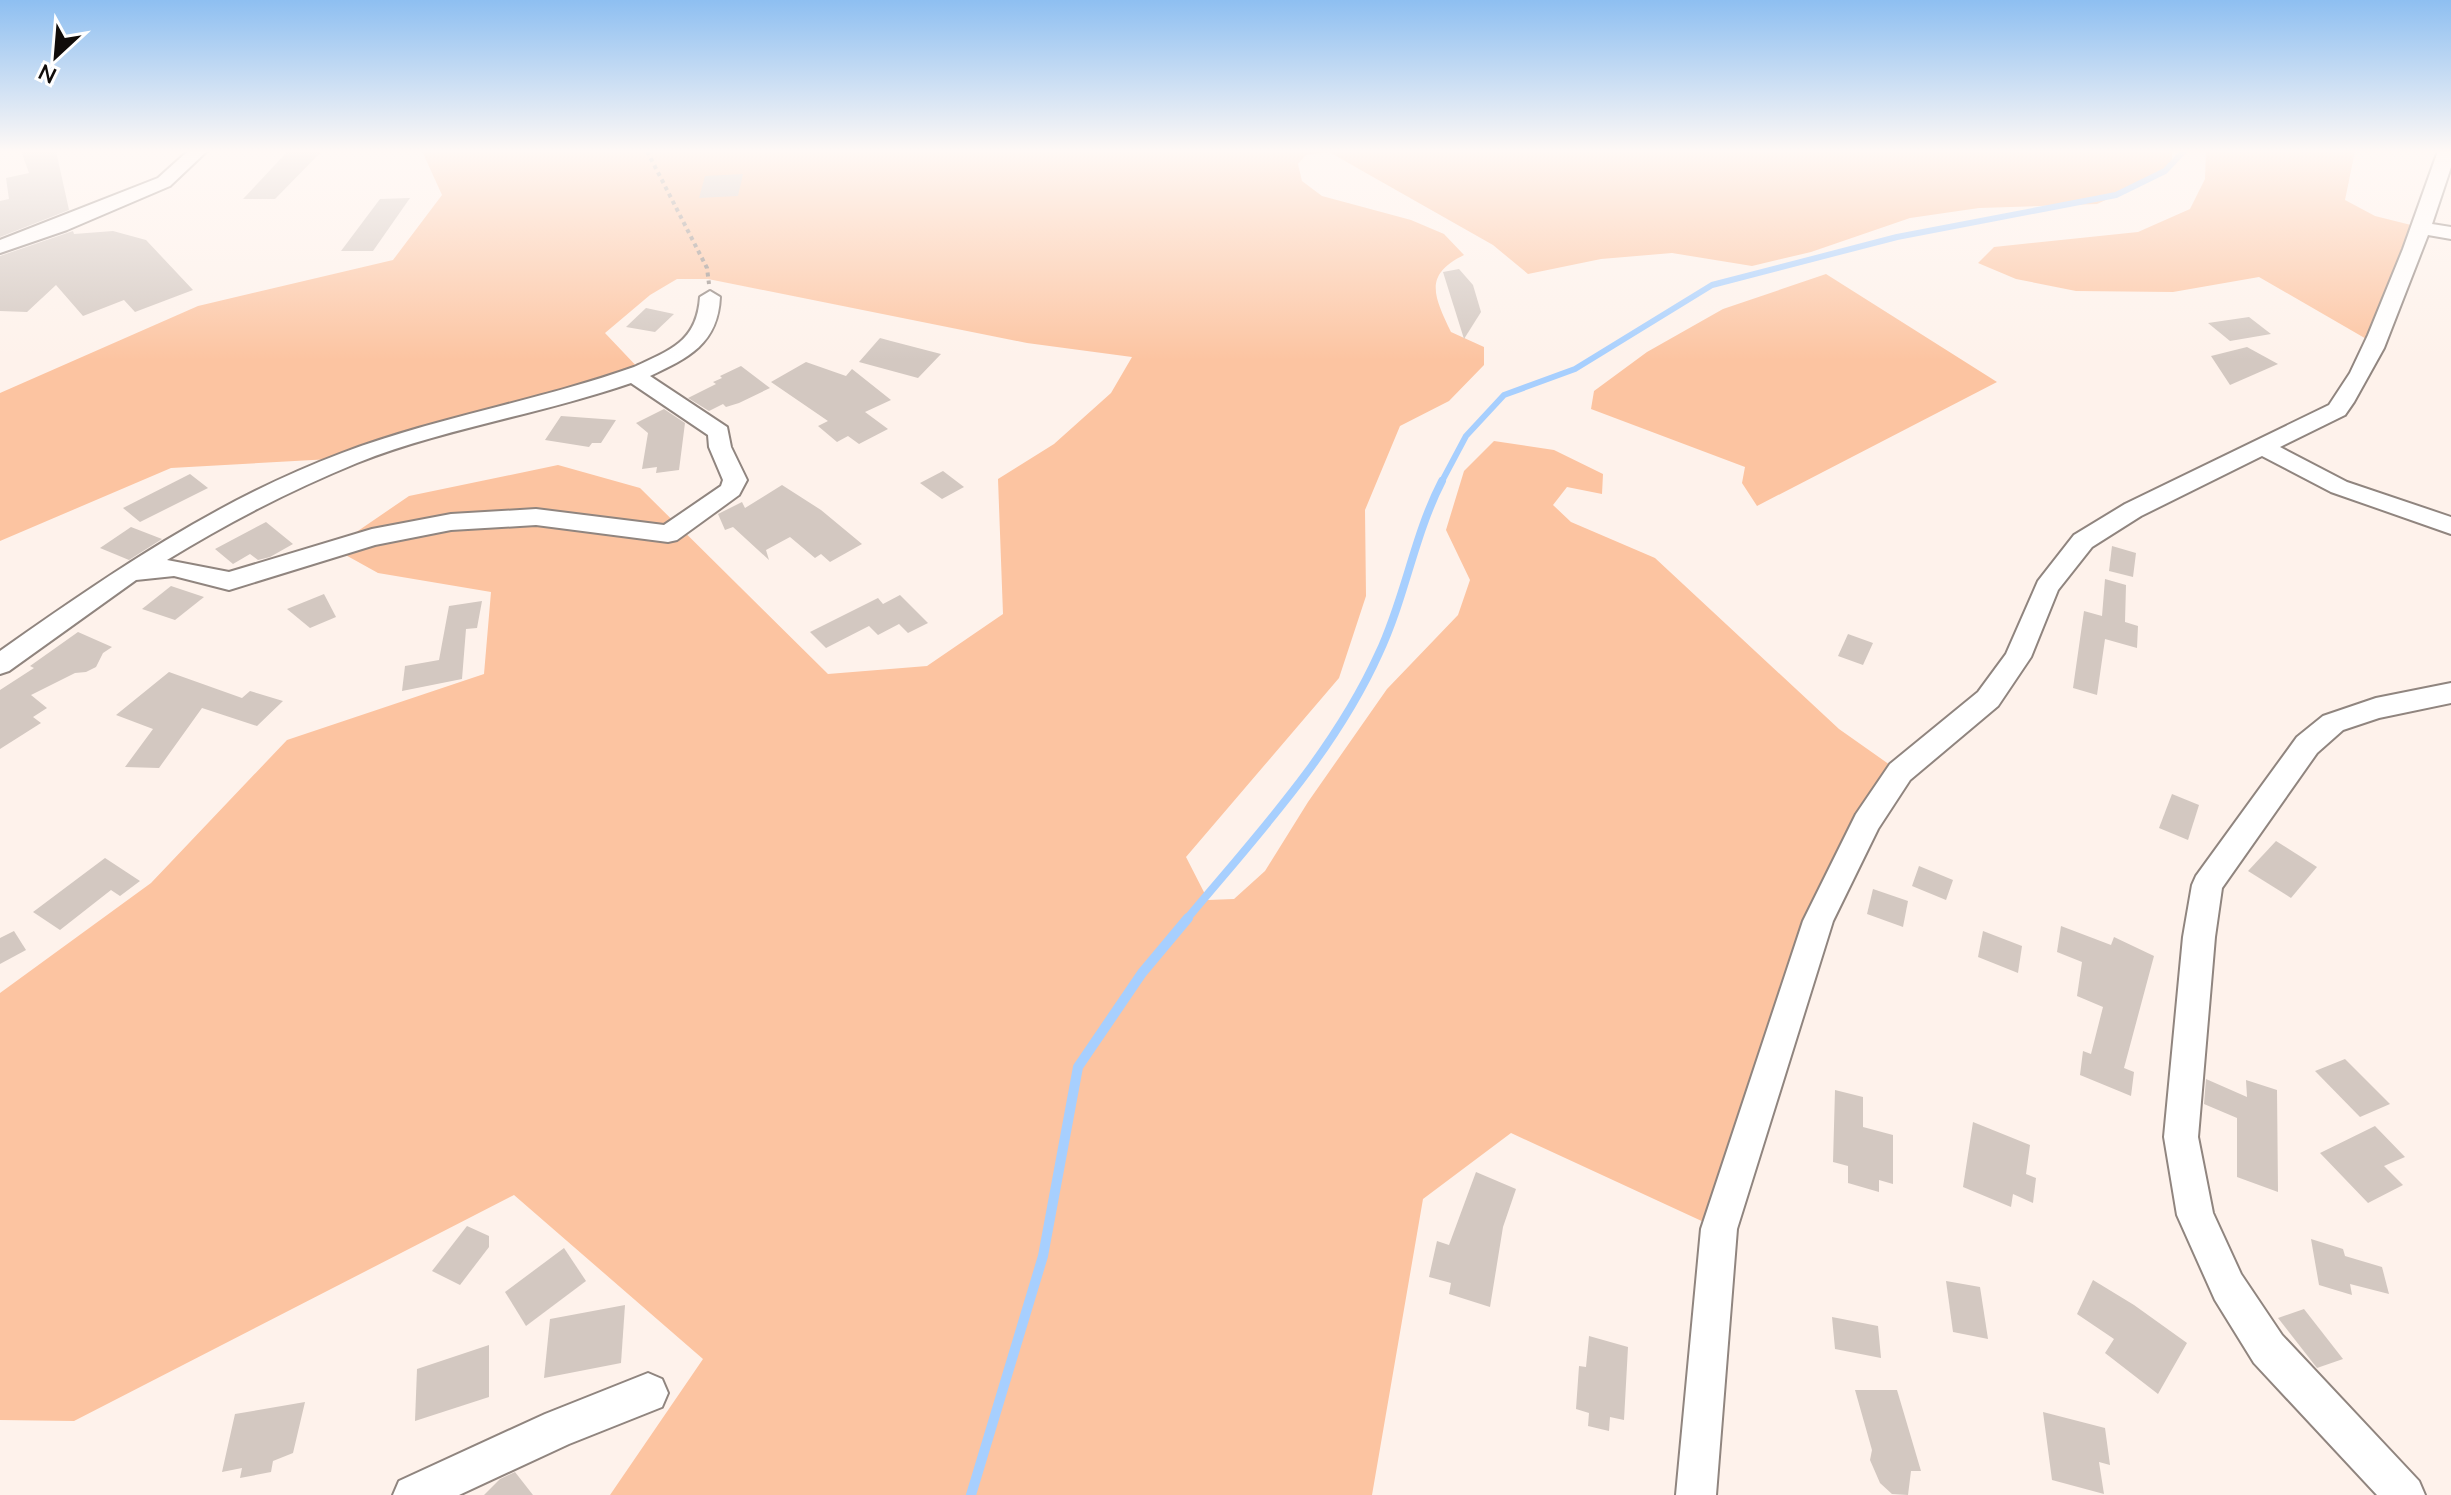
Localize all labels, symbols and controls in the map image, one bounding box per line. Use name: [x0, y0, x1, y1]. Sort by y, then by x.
north arrow: [16, 16, 96, 96]
text: N: [34, 58, 61, 90]

